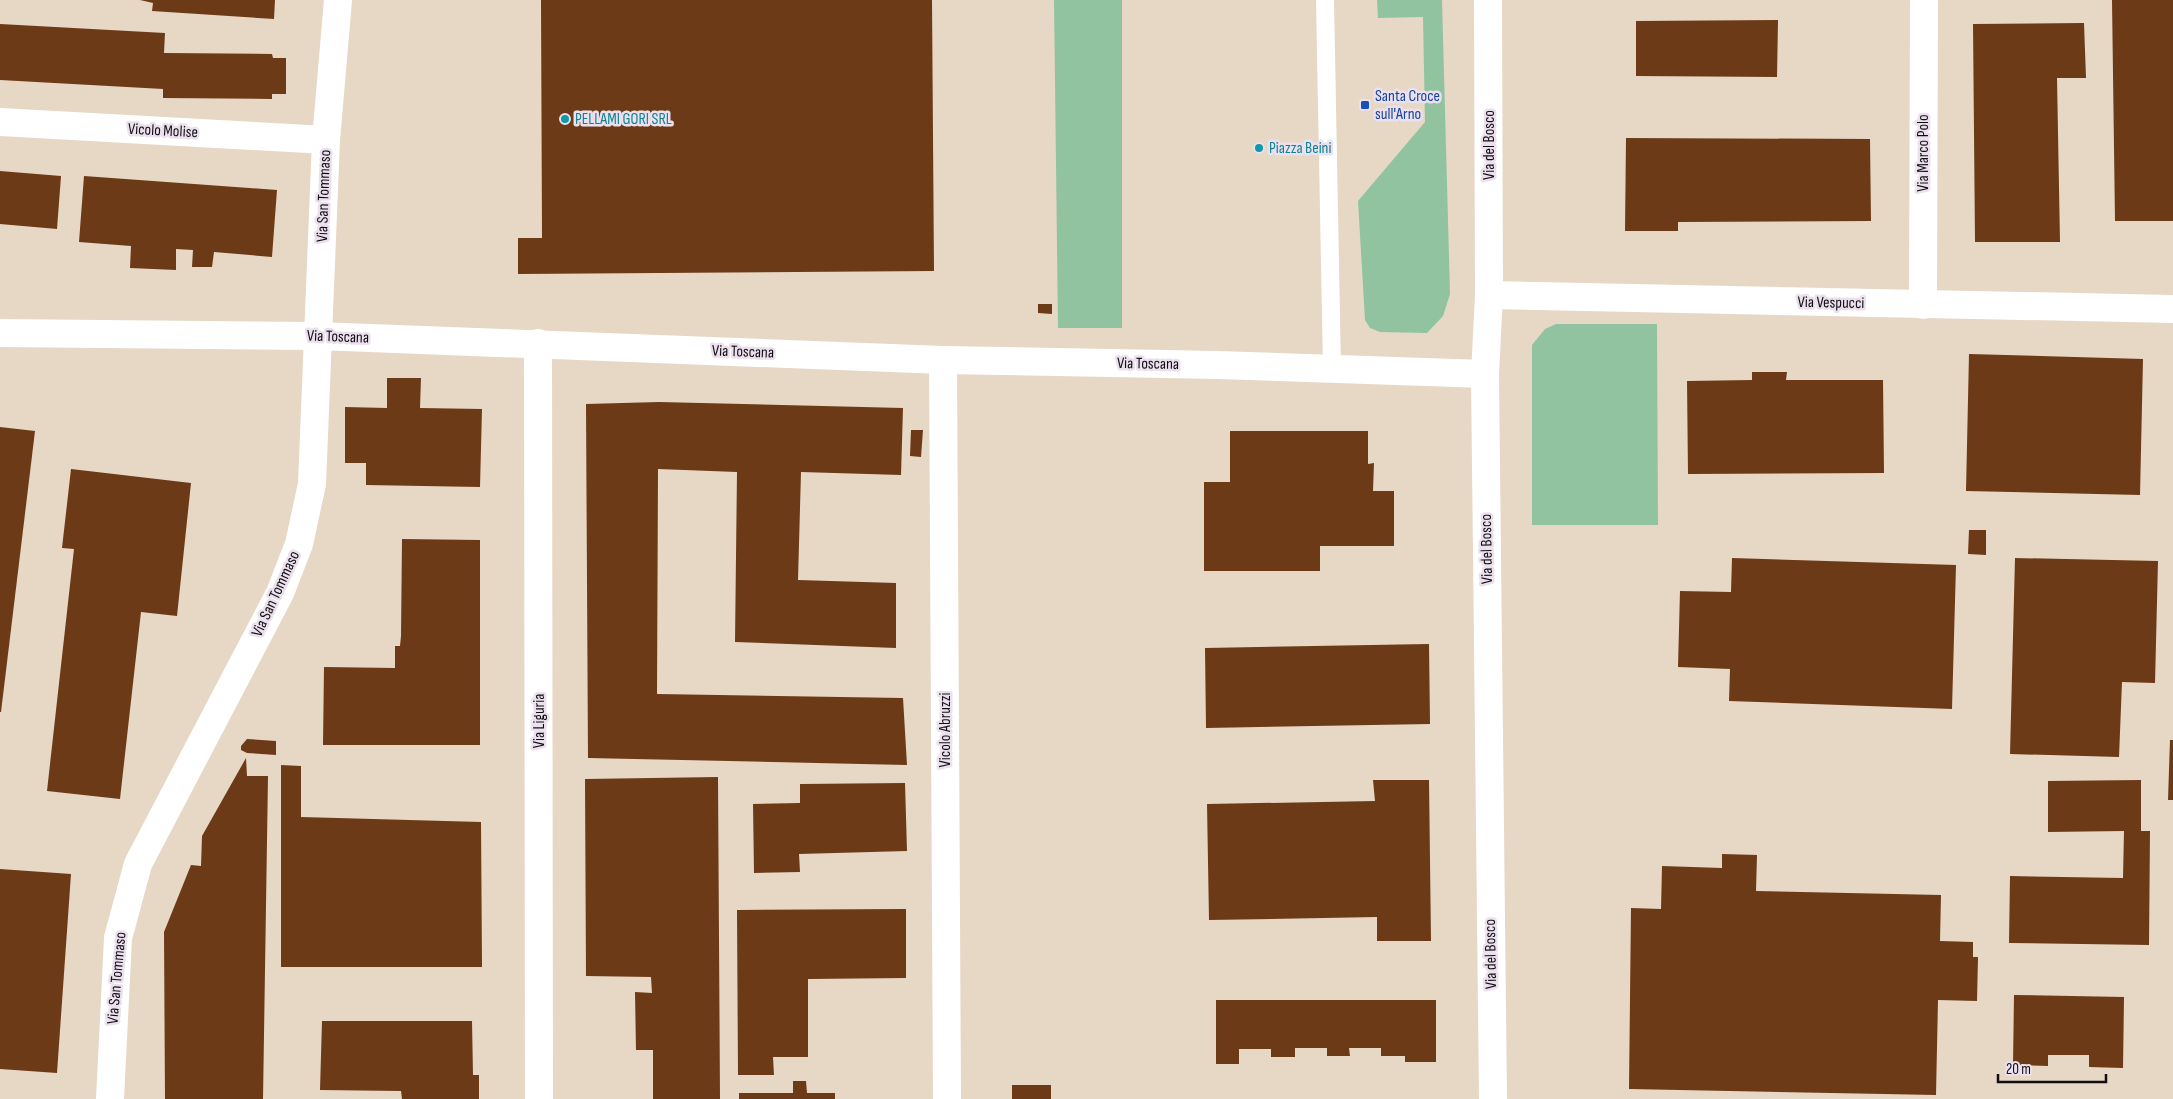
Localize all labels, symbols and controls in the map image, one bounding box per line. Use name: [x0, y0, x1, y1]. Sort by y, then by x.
place label: Santa Croce sull'Arno: [1375, 87, 1440, 124]
marker: Santa Croce sull'Arno: [1359, 99, 1371, 111]
place label: PELLAMI GORI SRL: [575, 110, 672, 129]
street label: Via del Bosco: [1480, 110, 1499, 180]
marker: PELLAMI GORI SRL: [559, 113, 571, 125]
street label: Via Marco Polo: [1914, 114, 1933, 192]
street label: Vicolo Molise: [128, 120, 198, 142]
place label: Piazza Beini: [1269, 139, 1331, 158]
marker: Piazza Beini: [1253, 142, 1265, 154]
street label: Via San Tommaso: [313, 149, 335, 243]
street label: Via Vespucci: [1797, 293, 1865, 313]
street label: Via Toscana: [307, 326, 369, 348]
street label: Via Toscana: [712, 341, 774, 363]
street label: Via Toscana: [1117, 354, 1179, 374]
street label: Via del Bosco: [1477, 514, 1497, 584]
street label: Via San Tommaso: [248, 548, 304, 640]
street label: Vicolo Abruzzi: [936, 693, 955, 767]
street label: Via Liguria: [530, 694, 549, 748]
street label: Via del Bosco: [1481, 919, 1501, 989]
street label: Via San Tommaso: [104, 931, 130, 1025]
scale bar: [1998, 1052, 2106, 1084]
text: 20 m: [2006, 1060, 2031, 1079]

